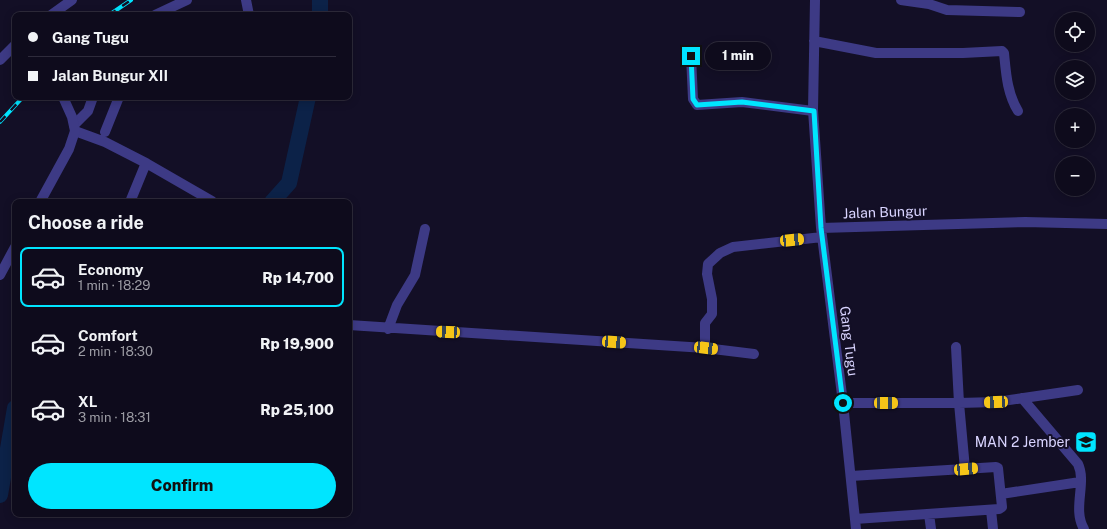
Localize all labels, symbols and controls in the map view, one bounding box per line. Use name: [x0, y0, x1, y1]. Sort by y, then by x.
map controls: [1055, 12, 1095, 196]
button: locate: [1055, 12, 1095, 52]
text: Gang Tugu: [52, 29, 129, 46]
callout: 1 min: [705, 42, 771, 70]
route end: [682, 47, 700, 65]
text: 1 min: [722, 48, 754, 63]
button: layers: [1055, 60, 1095, 100]
text: Jalan Bungur XII: [52, 67, 168, 84]
button: +: [1055, 108, 1095, 148]
button: −: [1055, 156, 1095, 196]
street label: Jalan Bungur: [843, 203, 927, 221]
text: Choose a ride: [28, 212, 144, 233]
car: [779, 233, 805, 247]
icon: car: [30, 259, 66, 295]
text: Economy: [78, 261, 143, 278]
text: Rp 14,700: [262, 269, 334, 286]
text: 1 min · 18:29: [78, 278, 150, 293]
street label: Gang Tugu: [837, 305, 861, 377]
icon: car: [30, 325, 66, 361]
car: [436, 325, 460, 339]
text: Comfort: [78, 327, 138, 344]
text: Rp 19,900: [260, 335, 334, 352]
car: [602, 335, 626, 349]
car: [693, 341, 719, 355]
text: 2 min · 18:30: [78, 344, 153, 359]
icon: car: [30, 391, 66, 427]
text: XL: [78, 393, 97, 410]
route start: [834, 394, 852, 412]
car: [984, 395, 1008, 409]
car: [874, 397, 898, 409]
text: Rp 25,100: [260, 401, 334, 418]
text: 3 min · 18:31: [78, 410, 151, 425]
school or university icon: MAN 2 Jember: [1073, 429, 1099, 455]
place label: MAN 2 Jember: [975, 434, 1070, 450]
car: [954, 462, 978, 476]
button: Confirm: [28, 463, 336, 509]

